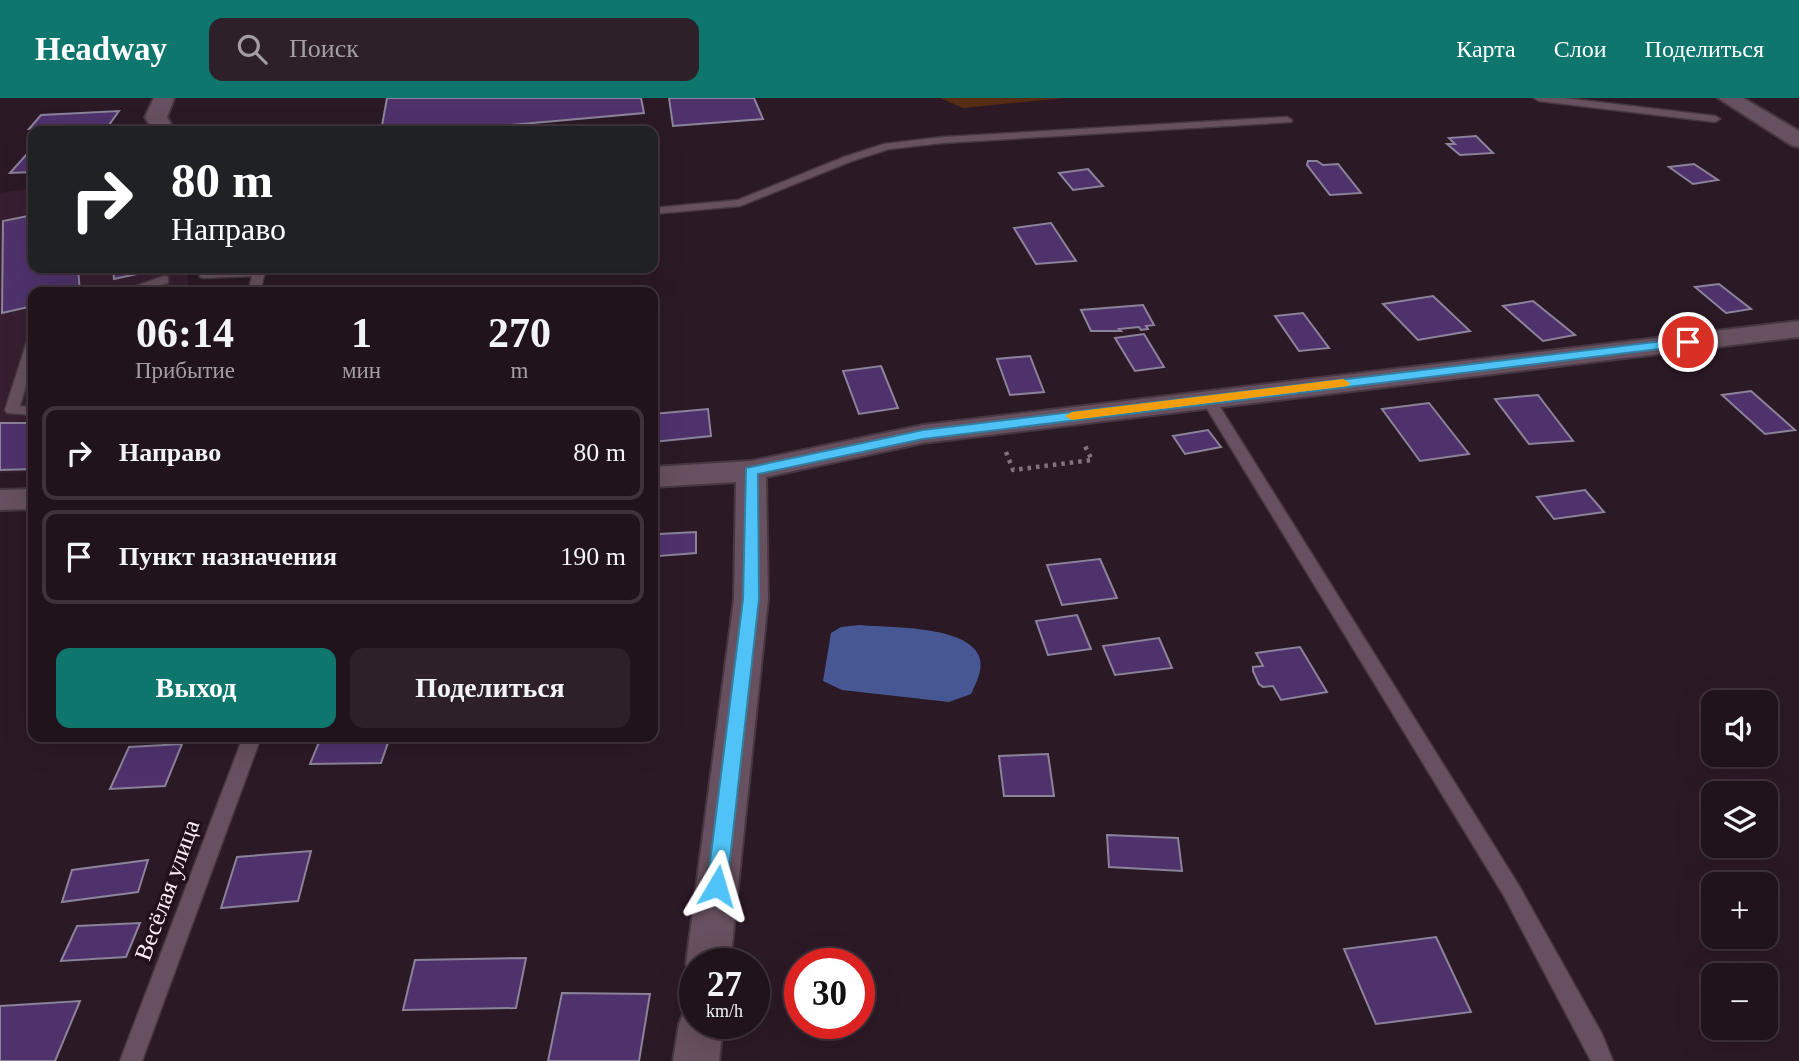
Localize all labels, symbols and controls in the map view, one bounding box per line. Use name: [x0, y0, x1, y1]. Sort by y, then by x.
search box: [209, 18, 699, 81]
icon: search: [233, 30, 271, 68]
text: Headway: [35, 31, 167, 67]
text: Поиск: [289, 34, 359, 63]
text: Карта: [1456, 36, 1516, 62]
text: Слои: [1554, 36, 1607, 62]
text: Поделиться: [1645, 36, 1764, 62]
text: 80 m: [171, 153, 273, 208]
icon: right: [56, 154, 147, 245]
text: Направо: [171, 211, 286, 247]
text: 06:14: [136, 310, 234, 356]
text: 1: [351, 310, 372, 356]
text: 270: [488, 310, 551, 356]
pin: [1658, 312, 1718, 372]
icon: arrive: [1669, 323, 1707, 361]
text: Прибытие: [135, 358, 235, 383]
text: мин: [342, 358, 381, 383]
text: m: [511, 358, 528, 383]
icon: right: [60, 434, 98, 472]
text: Направо: [119, 438, 221, 467]
text: 80 m: [573, 438, 626, 467]
icon: arrive: [60, 538, 98, 576]
text: Пункт назначения: [119, 542, 337, 571]
text: 190 m: [560, 542, 626, 571]
button: Выход: [56, 648, 336, 728]
button: Поделиться: [350, 648, 630, 728]
map controls: [1701, 690, 1778, 1040]
button: sound: [1701, 690, 1778, 767]
button: layers: [1701, 781, 1778, 858]
street label: Весёлая улица: [130, 816, 205, 964]
position arrow: [680, 849, 754, 923]
button: +: [1701, 872, 1778, 949]
speed limit sign: 30: [784, 948, 875, 1039]
button: −: [1701, 963, 1778, 1040]
text: 27: [707, 965, 742, 1004]
text: km/h: [706, 1001, 743, 1021]

